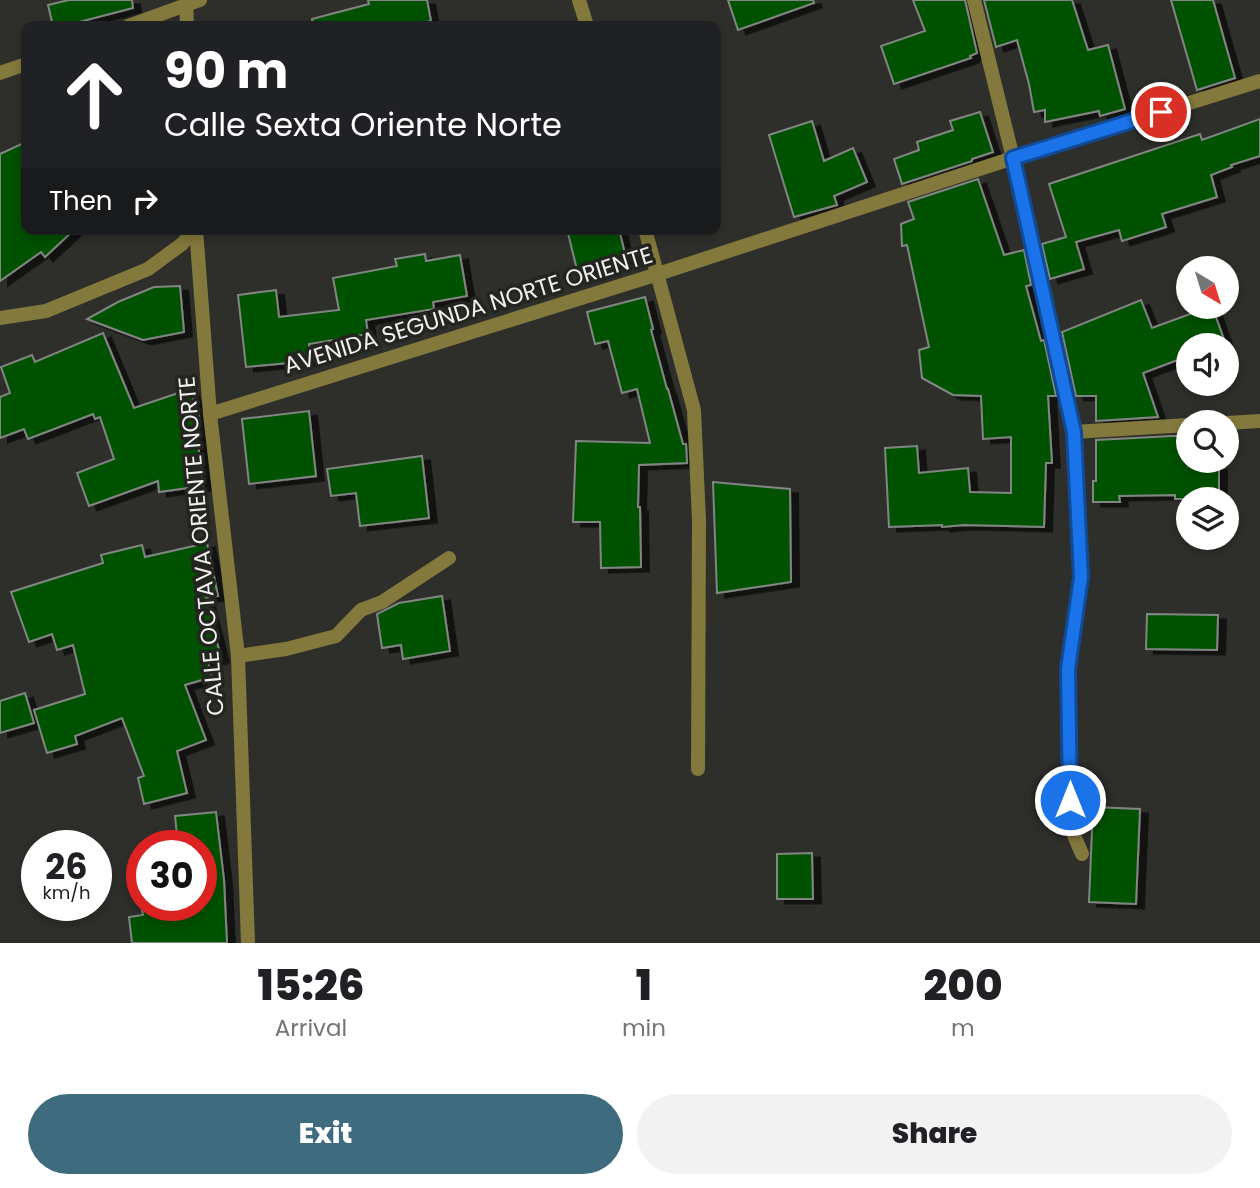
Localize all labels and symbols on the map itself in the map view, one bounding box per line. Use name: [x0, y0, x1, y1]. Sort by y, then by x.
pin: [1131, 82, 1191, 142]
street label: AVENIDA SEGUNDA NORTE ORIENTE: [280, 239, 656, 381]
north arrow: [1176, 256, 1239, 318]
street label: CALLE OCTAVA ORIENTE NORTE: [170, 375, 232, 717]
position arrow: [1033, 763, 1107, 837]
speed limit sign: 30: [126, 830, 217, 921]

